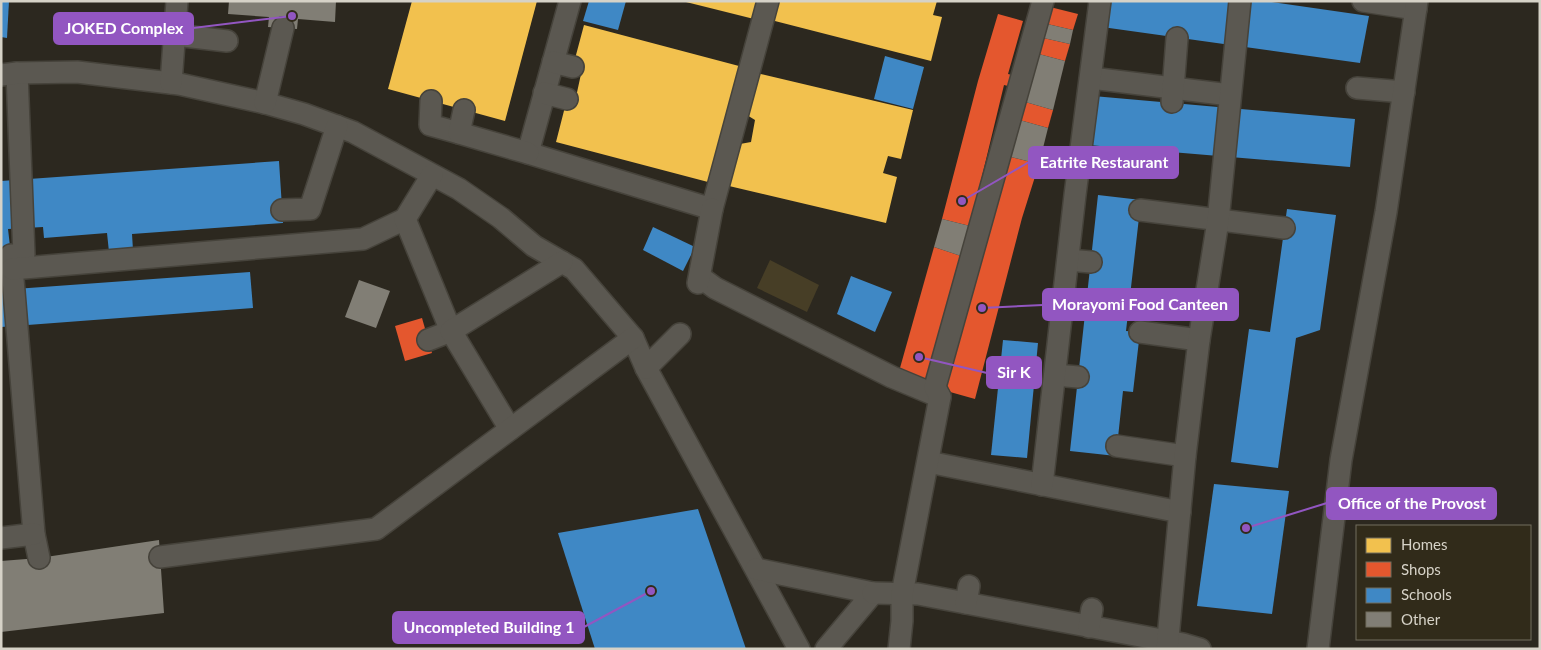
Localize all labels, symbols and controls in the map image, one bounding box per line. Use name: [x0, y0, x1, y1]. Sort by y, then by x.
callout: JOKED Complex: [54, 13, 193, 44]
text: JOKED Complex: [65, 18, 184, 37]
callout: Eatrite Restaurant: [1029, 147, 1178, 178]
text: Eatrite Restaurant: [1040, 152, 1168, 171]
callout: Morayomi Food Canteen: [1043, 289, 1238, 320]
text: Morayomi Food Canteen: [1052, 294, 1228, 313]
callout: Sir K: [987, 357, 1041, 388]
text: Sir K: [997, 362, 1032, 381]
callout: Office of the Provost: [1327, 488, 1496, 519]
text: Office of the Provost: [1338, 493, 1486, 512]
legend: [1356, 525, 1531, 640]
text: Homes: [1401, 535, 1447, 553]
text: Shops: [1401, 560, 1441, 578]
text: Schools: [1401, 585, 1452, 603]
text: Other: [1401, 610, 1441, 628]
callout: Uncompleted Building 1: [393, 612, 584, 643]
text: Uncompleted Building 1: [404, 617, 574, 636]

